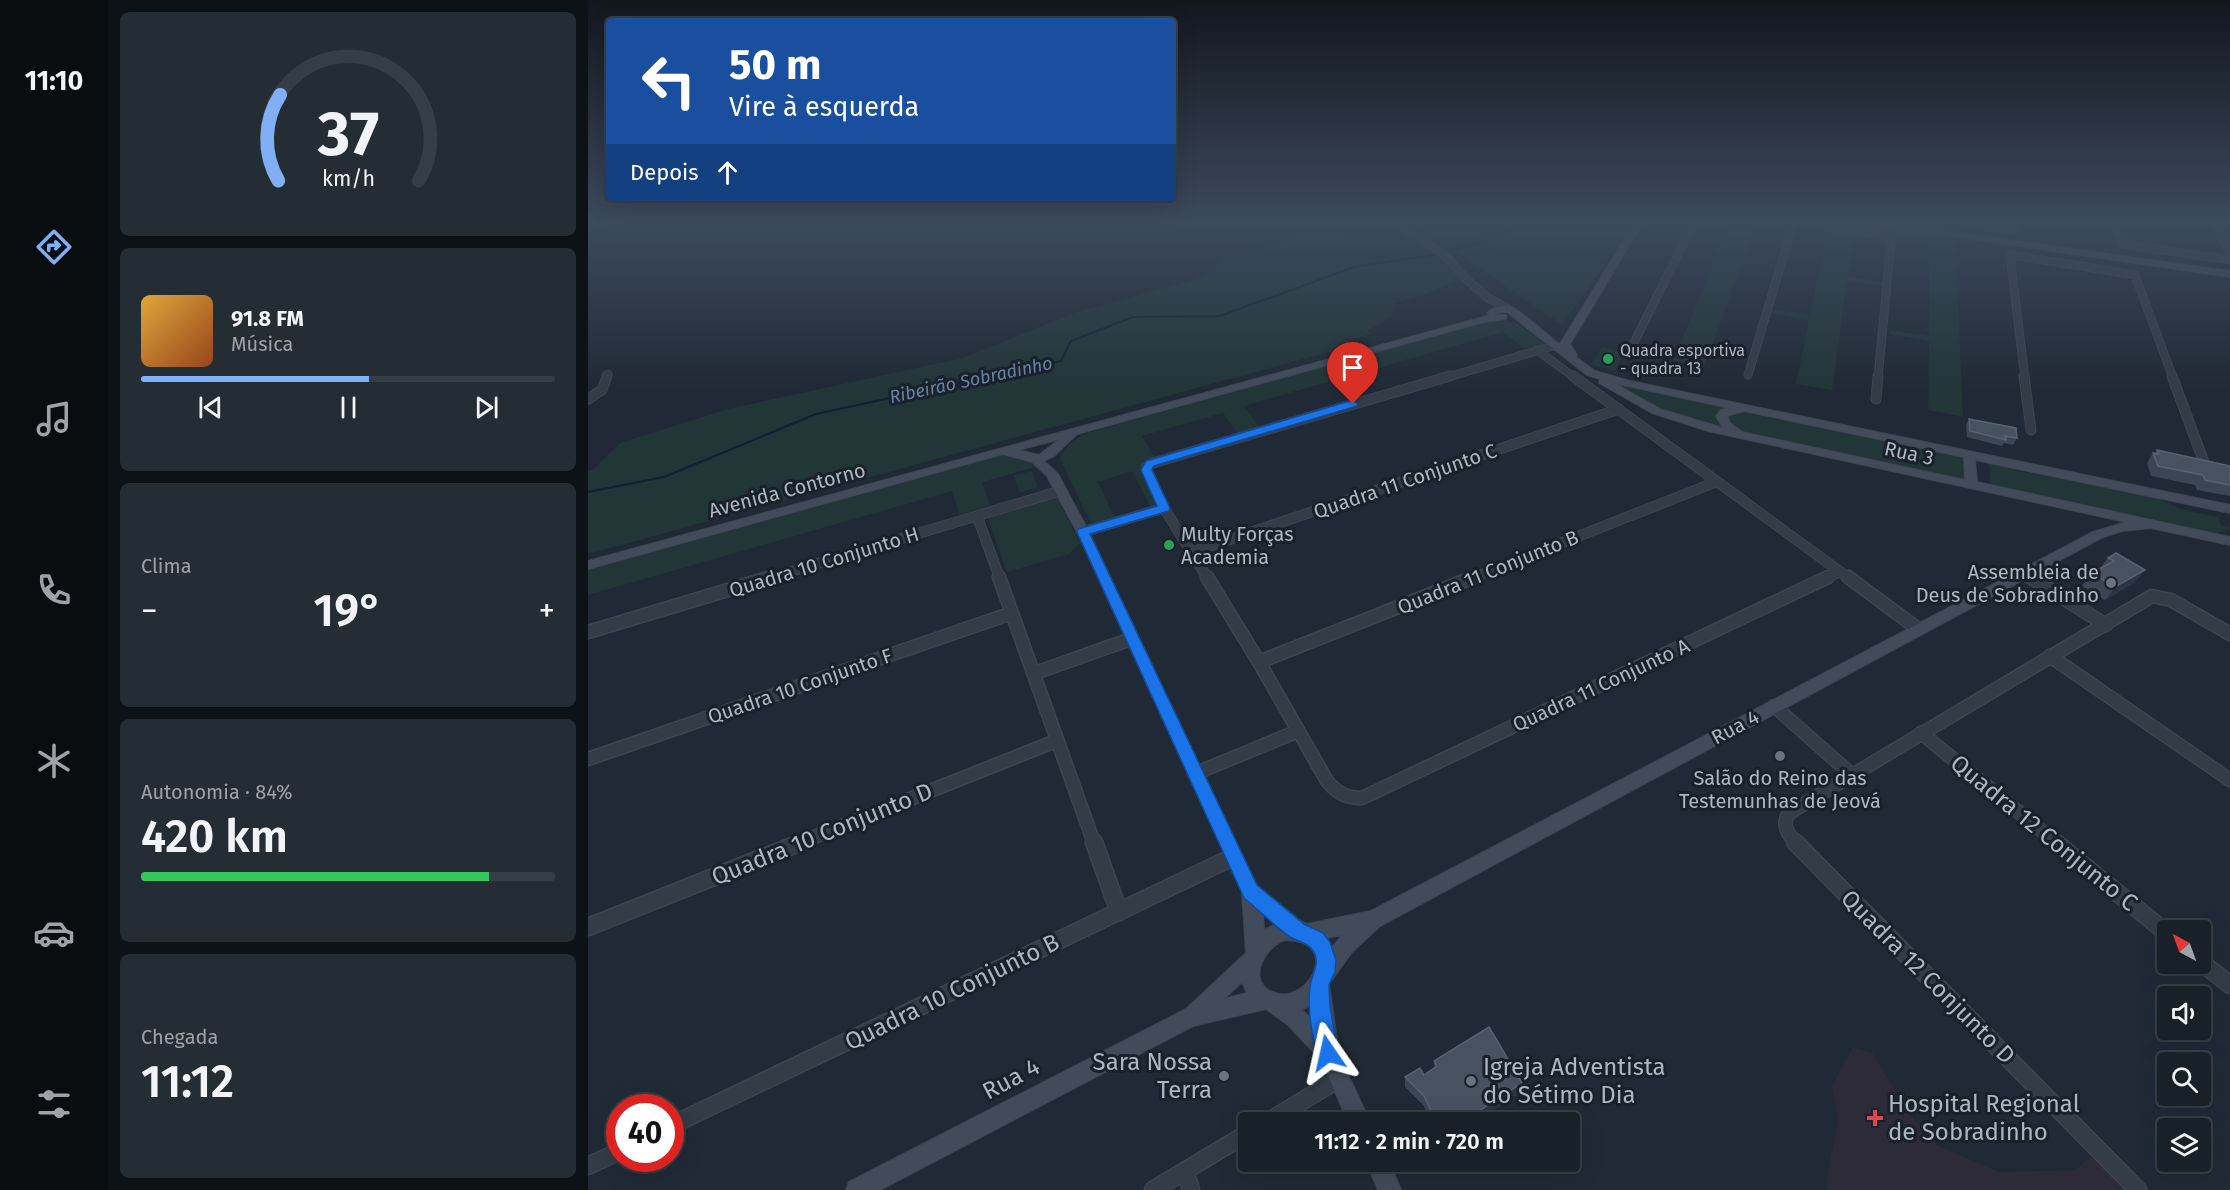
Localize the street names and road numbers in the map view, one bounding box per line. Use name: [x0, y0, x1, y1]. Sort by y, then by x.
street label: Rua 3: [1882, 436, 1936, 470]
street label: Quadra 11 Conjunto C: [1310, 438, 1500, 524]
street label: Avenida Contorno: [706, 458, 868, 522]
street label: Quadra 10 Conjunto H: [726, 522, 922, 602]
street label: Quadra 11 Conjunto B: [1394, 525, 1582, 619]
street label: Quadra 11 Conjunto A: [1509, 633, 1694, 737]
street label: Quadra 10 Conjunto F: [705, 643, 896, 729]
street label: Rua 4: [1707, 704, 1763, 749]
street label: Quadra 12 Conjunto C: [1945, 749, 2143, 917]
street label: Quadra 10 Conjunto D: [707, 777, 937, 891]
street label: Quadra 12 Conjunto D: [1835, 884, 2021, 1070]
street label: Quadra 10 Conjunto B: [840, 928, 1064, 1056]
street label: Rua 4: [978, 1052, 1045, 1106]

